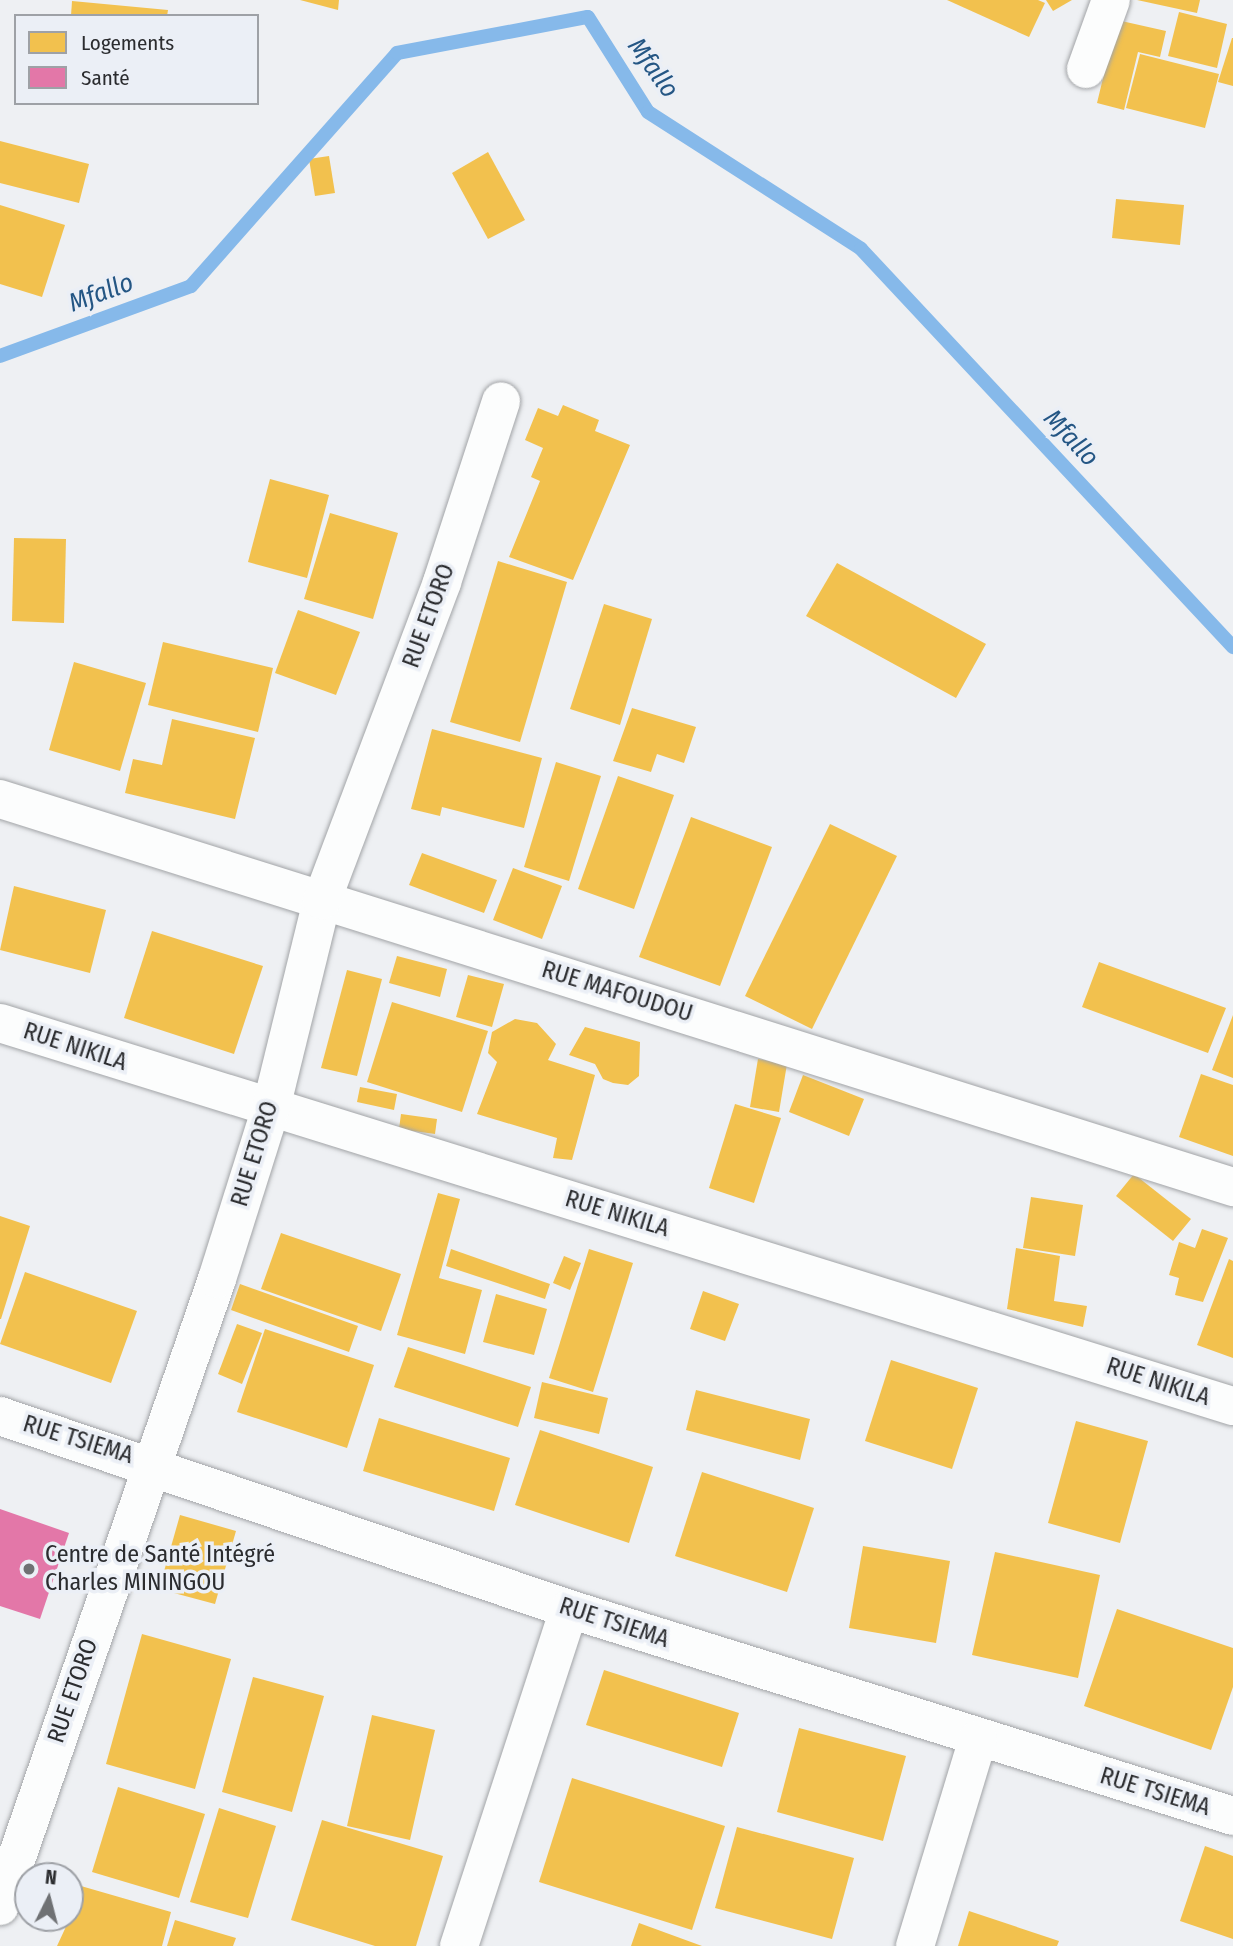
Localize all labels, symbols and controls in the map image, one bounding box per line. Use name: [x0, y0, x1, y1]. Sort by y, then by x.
legend: [14, 14, 259, 105]
text: Logements: [81, 30, 174, 56]
water label: Mfallo: [621, 32, 685, 104]
text: Santé: [81, 65, 130, 91]
water label: Mfallo: [64, 267, 138, 319]
water label: Mfallo: [1037, 403, 1105, 473]
street label: RUE ETORO: [397, 560, 461, 672]
street label: RUE MAFOUDOU: [538, 955, 696, 1029]
street label: RUE NIKILA: [20, 1017, 130, 1077]
street label: RUE ETORO: [225, 1098, 285, 1210]
street label: RUE NIKILA: [562, 1185, 672, 1243]
street label: RUE NIKILA: [1103, 1352, 1213, 1412]
street label: RUE TSIEMA: [19, 1410, 137, 1470]
place label: Centre de Santé Intégré Charles MININGOU: [45, 1541, 275, 1597]
marker: Centre de Santé Intégré Charles MININGOU: [19, 1559, 39, 1579]
street label: RUE TSIEMA: [555, 1592, 673, 1654]
street label: RUE ETORO: [42, 1635, 104, 1747]
street label: RUE TSIEMA: [1096, 1762, 1214, 1822]
north arrow: [14, 1862, 84, 1932]
text: N: [44, 1866, 58, 1890]

